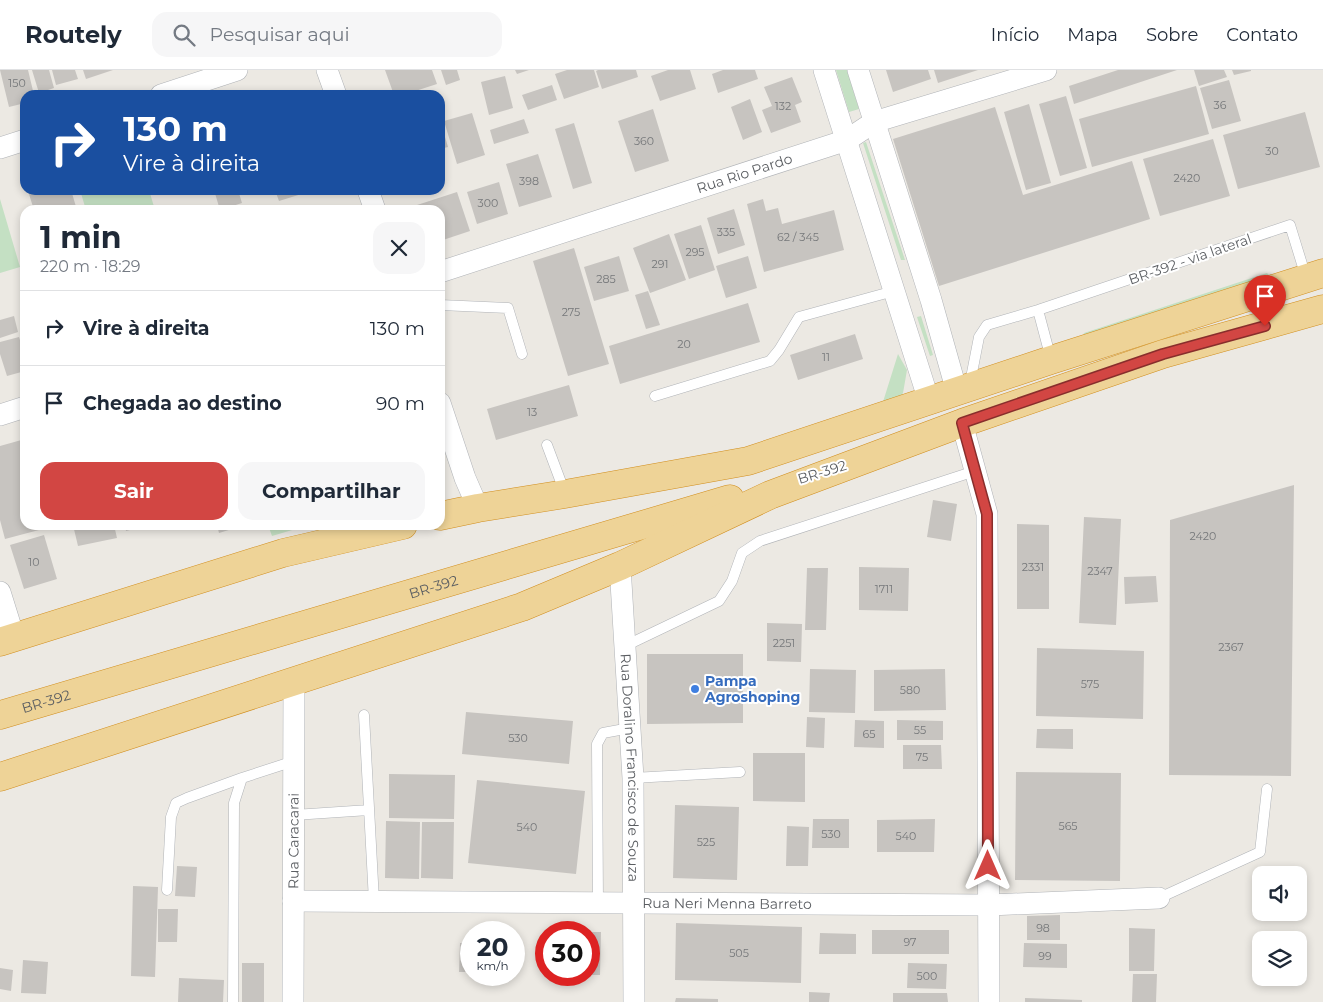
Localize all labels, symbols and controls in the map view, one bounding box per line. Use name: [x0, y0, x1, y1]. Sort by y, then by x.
search box: [152, 12, 502, 57]
text: Routely: [25, 20, 122, 49]
icon: search: [170, 21, 198, 49]
text: Pesquisar aqui: [210, 23, 350, 46]
text: Início: [991, 24, 1039, 46]
text: Mapa: [1067, 24, 1118, 46]
text: Sobre: [1146, 24, 1198, 46]
text: Contato: [1226, 24, 1298, 46]
house number: 150: [8, 76, 26, 90]
house number: 36: [1214, 98, 1227, 112]
house number: 132: [775, 99, 791, 113]
text: 130 m: [123, 107, 228, 150]
icon: right: [40, 110, 105, 175]
house number: 360: [634, 134, 654, 148]
house number: 30: [1265, 144, 1279, 158]
street label: Rua Rio Pardo: [694, 149, 795, 197]
text: Vire à direita: [123, 150, 260, 177]
house number: 2420: [1174, 171, 1200, 185]
house number: 398: [519, 174, 539, 188]
house number: 300: [478, 196, 498, 210]
text: 1 min: [40, 219, 121, 256]
button: close: [373, 222, 425, 274]
house number: 335: [717, 225, 735, 239]
street label: BR-392 - via lateral: [1126, 229, 1254, 289]
house number: 62 / 345: [777, 230, 819, 244]
house number: 295: [685, 245, 705, 259]
text: 220 m · 18:29: [40, 257, 141, 276]
house number: 291: [652, 257, 668, 271]
house number: 285: [596, 272, 616, 286]
pin: [1244, 275, 1286, 326]
icon: arrive: [1251, 282, 1279, 310]
house number: 275: [562, 305, 580, 319]
icon: right: [40, 314, 68, 342]
text: Vire à direita: [83, 317, 210, 340]
text: 130 m: [370, 317, 425, 340]
house number: 20: [677, 337, 691, 351]
house number: 11: [822, 350, 830, 364]
icon: arrive: [40, 389, 68, 417]
text: Chegada ao destino: [83, 392, 282, 415]
text: 90 m: [376, 392, 425, 415]
house number: 13: [527, 405, 537, 419]
street label: BR-392: [795, 456, 849, 488]
button: Sair: [40, 462, 228, 520]
button: Compartilhar: [238, 462, 425, 520]
house number: 2420: [1190, 529, 1216, 543]
house number: 10: [28, 555, 40, 569]
house number: 2331: [1022, 560, 1044, 574]
house number: 2347: [1087, 564, 1113, 578]
street label: BR-392: [407, 571, 460, 602]
house number: 1711: [875, 582, 893, 596]
house number: 2251: [773, 636, 795, 650]
house number: 2367: [1218, 640, 1244, 654]
street label: Rua Doralino Francisco de Souza: [616, 653, 642, 882]
place label: Pampa Agroshoping: [704, 672, 800, 706]
house number: 575: [1081, 677, 1099, 691]
marker: Pampa Agroshoping: [689, 683, 701, 695]
house number: 580: [900, 683, 920, 697]
street label: BR-392: [19, 686, 73, 717]
house number: 55: [914, 723, 926, 737]
house number: 65: [863, 727, 875, 741]
house number: 530: [508, 731, 528, 745]
house number: 75: [916, 750, 928, 764]
street label: Rua Caracarai: [284, 793, 303, 889]
house number: 565: [1058, 819, 1078, 833]
house number: 540: [517, 820, 537, 834]
house number: 530: [821, 827, 841, 841]
house number: 540: [896, 829, 916, 843]
house number: 525: [697, 835, 715, 849]
position arrow: [961, 839, 1013, 891]
map controls: [1252, 866, 1307, 986]
button: sound: [1252, 866, 1307, 921]
street label: Rua Neri Menna Barreto: [642, 894, 812, 913]
speed limit sign: 30: [535, 921, 600, 986]
house number: 98: [1036, 921, 1050, 935]
button: layers: [1252, 931, 1307, 986]
text: 20: [477, 932, 508, 962]
house number: 97: [903, 935, 917, 949]
house number: 505: [729, 946, 749, 960]
house number: 99: [1038, 949, 1052, 963]
text: km/h: [476, 958, 509, 973]
house number: 500: [917, 969, 937, 983]

